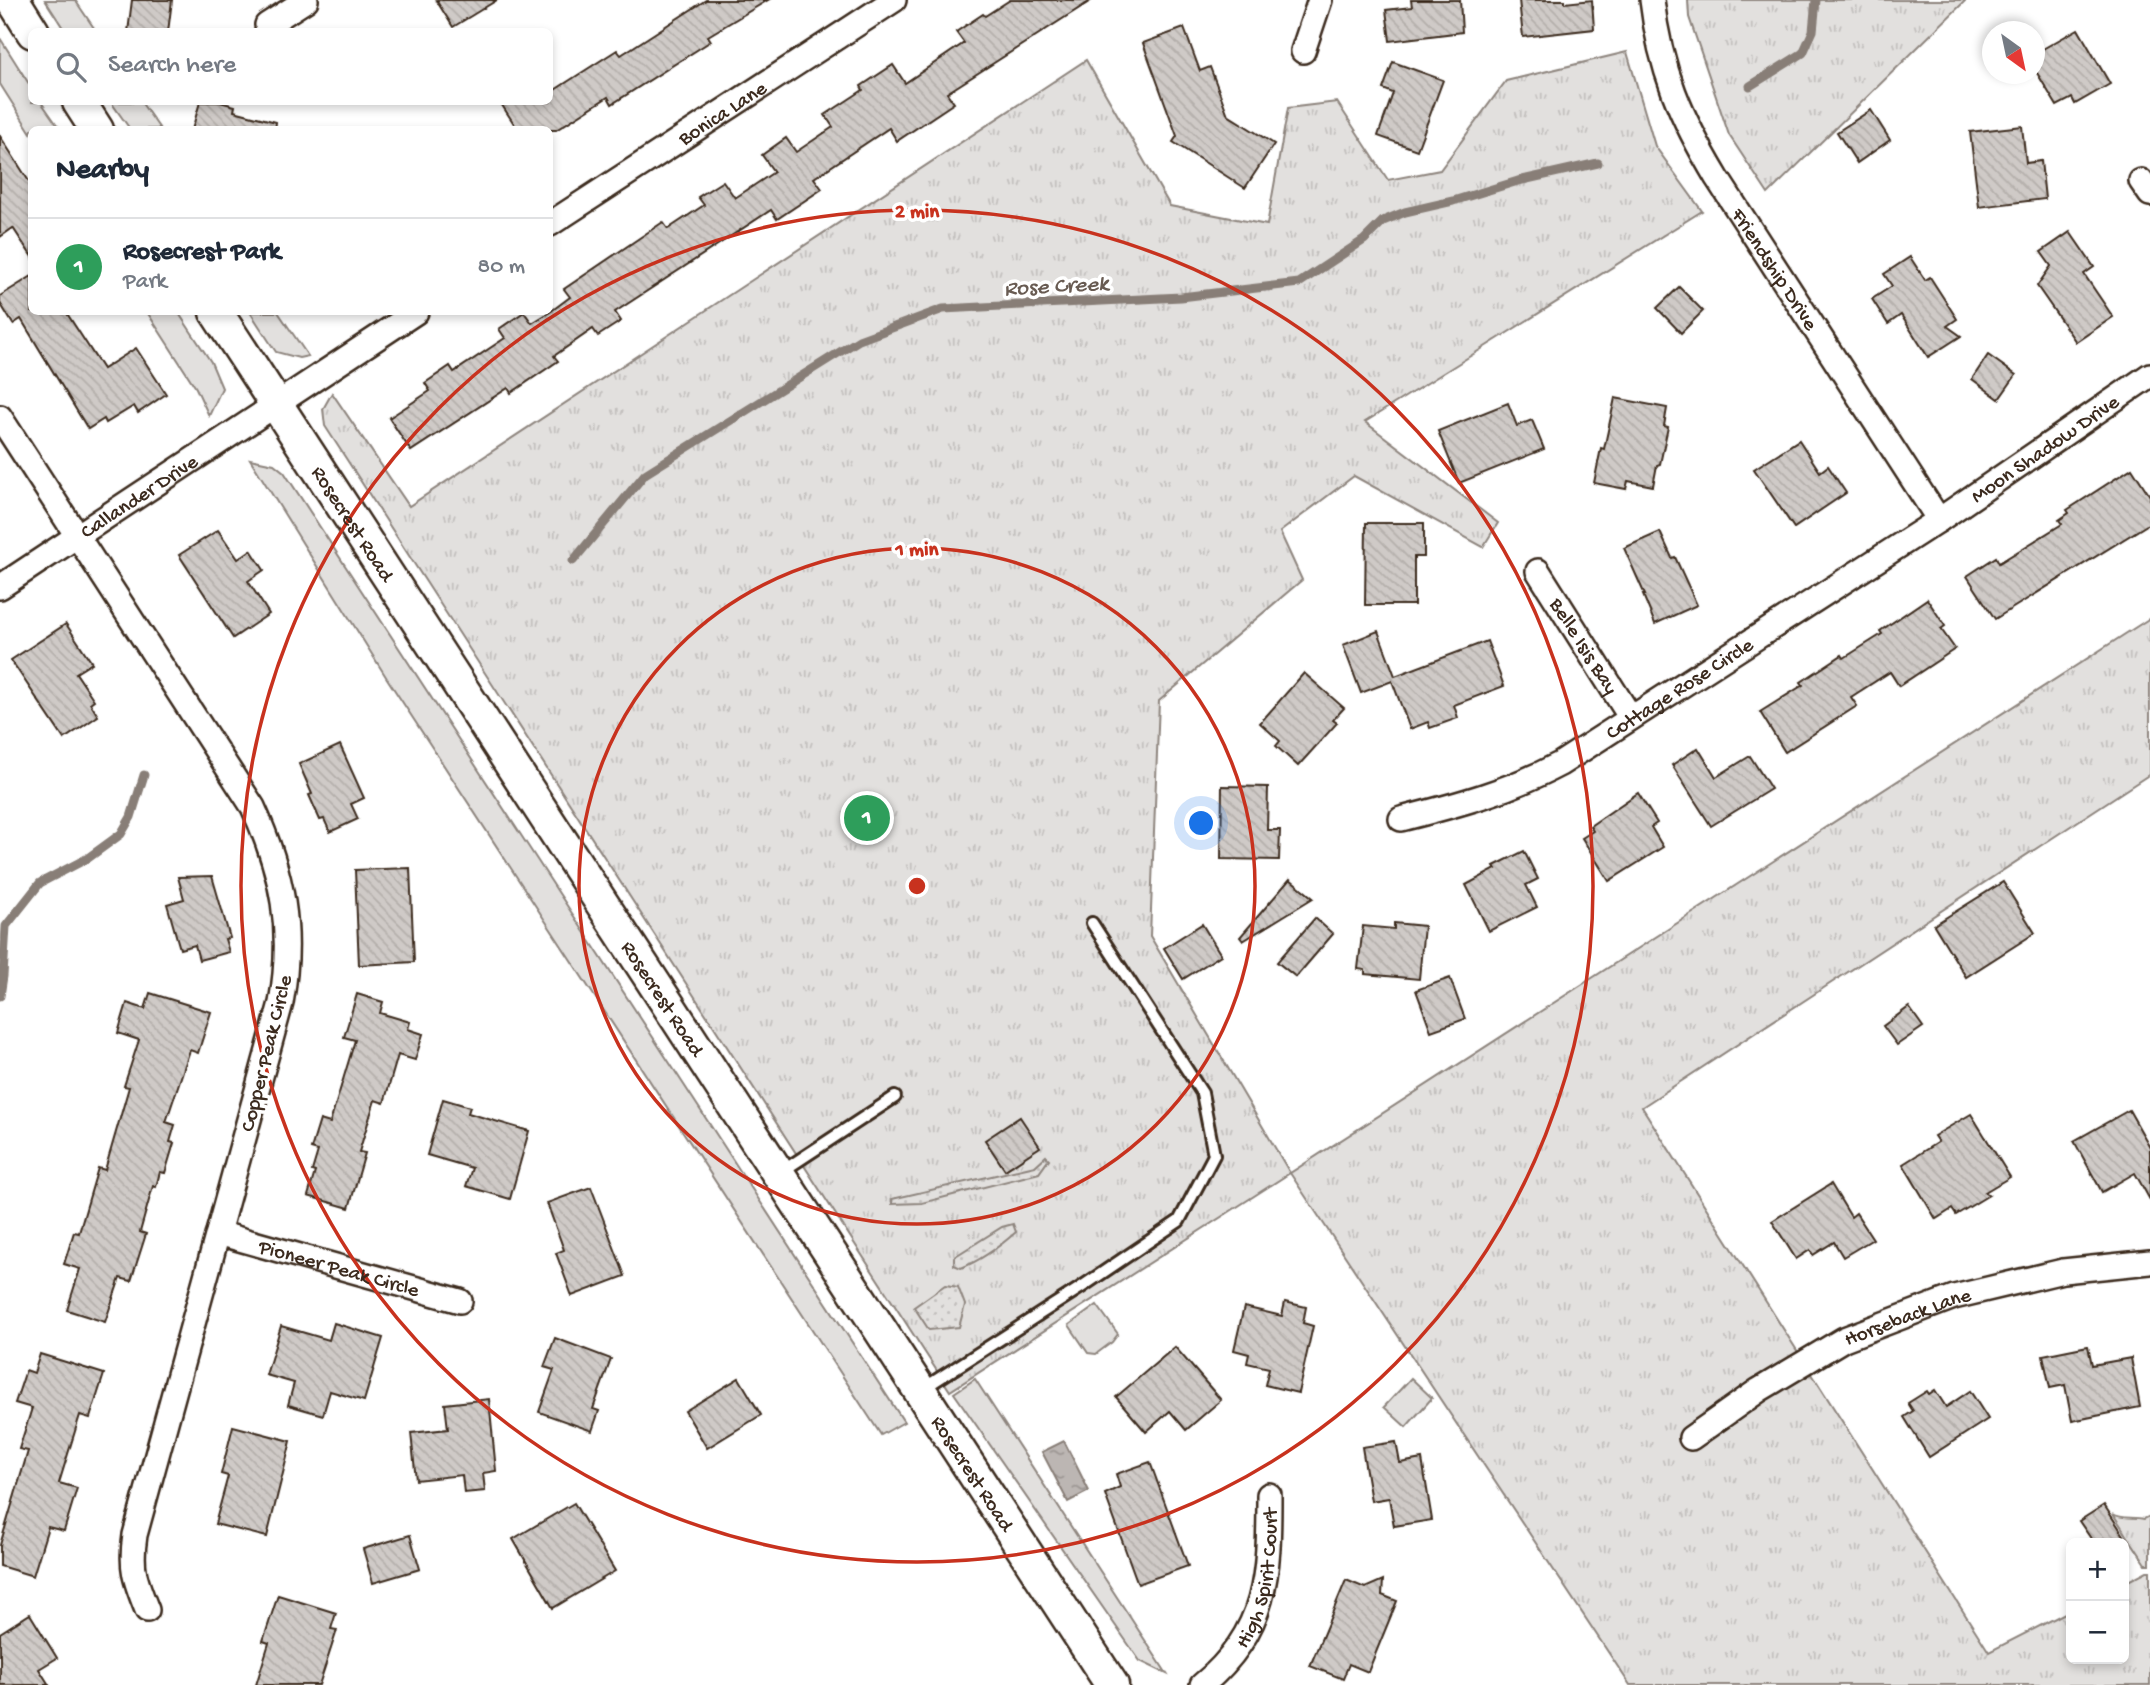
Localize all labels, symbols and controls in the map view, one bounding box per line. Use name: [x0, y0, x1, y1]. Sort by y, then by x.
north arrow: [1982, 21, 2045, 84]
search box: [28, 28, 553, 105]
icon: search: [52, 48, 90, 86]
text: Search here: [108, 51, 236, 82]
street label: Bonica Lane: [674, 77, 773, 153]
text: Nearby: [56, 154, 149, 189]
text: 2 min: [895, 201, 940, 226]
street label: Friendship Drive: [1723, 204, 1822, 337]
text: Rosecrest Park: [123, 238, 281, 269]
text: 1: [74, 254, 84, 281]
text: 80 m: [478, 254, 525, 281]
text: Park: [123, 269, 167, 296]
water label: Rose Creek: [1003, 271, 1112, 304]
street label: Moon Shadow Drive: [1967, 390, 2126, 510]
street label: Callander Drive: [77, 450, 205, 546]
street label: Rosecrest Road: [304, 462, 399, 589]
text: 1 min: [895, 539, 939, 564]
street label: Belle Isis Bay: [1542, 593, 1622, 700]
street label: Cottage Rose Circle: [1602, 633, 1760, 747]
pin: 1: [844, 792, 890, 844]
your location: [1184, 806, 1218, 840]
centre of rings: [905, 874, 929, 898]
street label: Rosecrest Road: [614, 937, 708, 1064]
street label: Copper Peak Circle: [237, 972, 300, 1135]
street label: Pioneer Peak Circle: [254, 1236, 423, 1305]
street label: Horseback Lane: [1842, 1284, 1975, 1354]
street label: Rosecrest Road: [924, 1412, 1018, 1539]
street label: High Spirit Court: [1232, 1506, 1285, 1654]
map controls: [2066, 1538, 2129, 1664]
button: +: [2066, 1538, 2129, 1601]
button: −: [2066, 1601, 2129, 1664]

